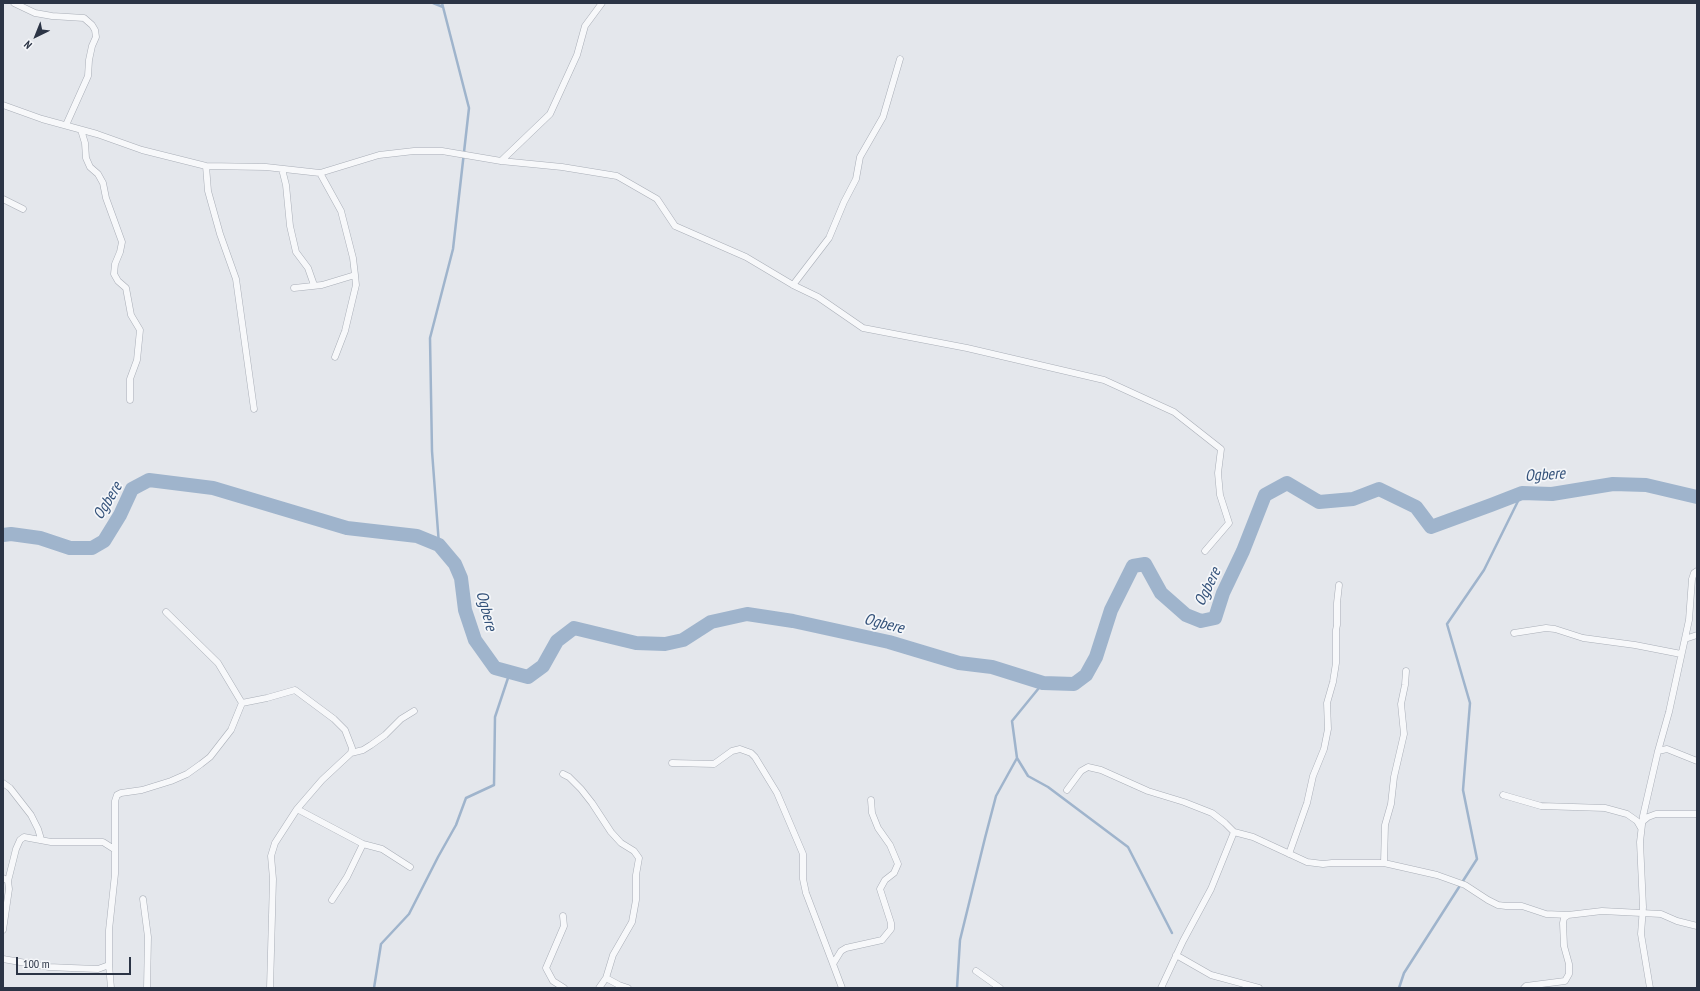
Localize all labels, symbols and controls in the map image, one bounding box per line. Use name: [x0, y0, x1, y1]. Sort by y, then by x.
north arrow: [16, 16, 56, 56]
text: N: [21, 38, 35, 52]
water label: Ogbere: [1524, 464, 1566, 486]
water label: Ogbere: [89, 479, 127, 523]
water label: Ogbere: [1191, 565, 1225, 609]
water label: Ogbere: [472, 589, 500, 633]
water label: Ogbere: [862, 610, 906, 638]
scale bar: [18, 949, 133, 975]
text: 100 m: [23, 956, 50, 971]

